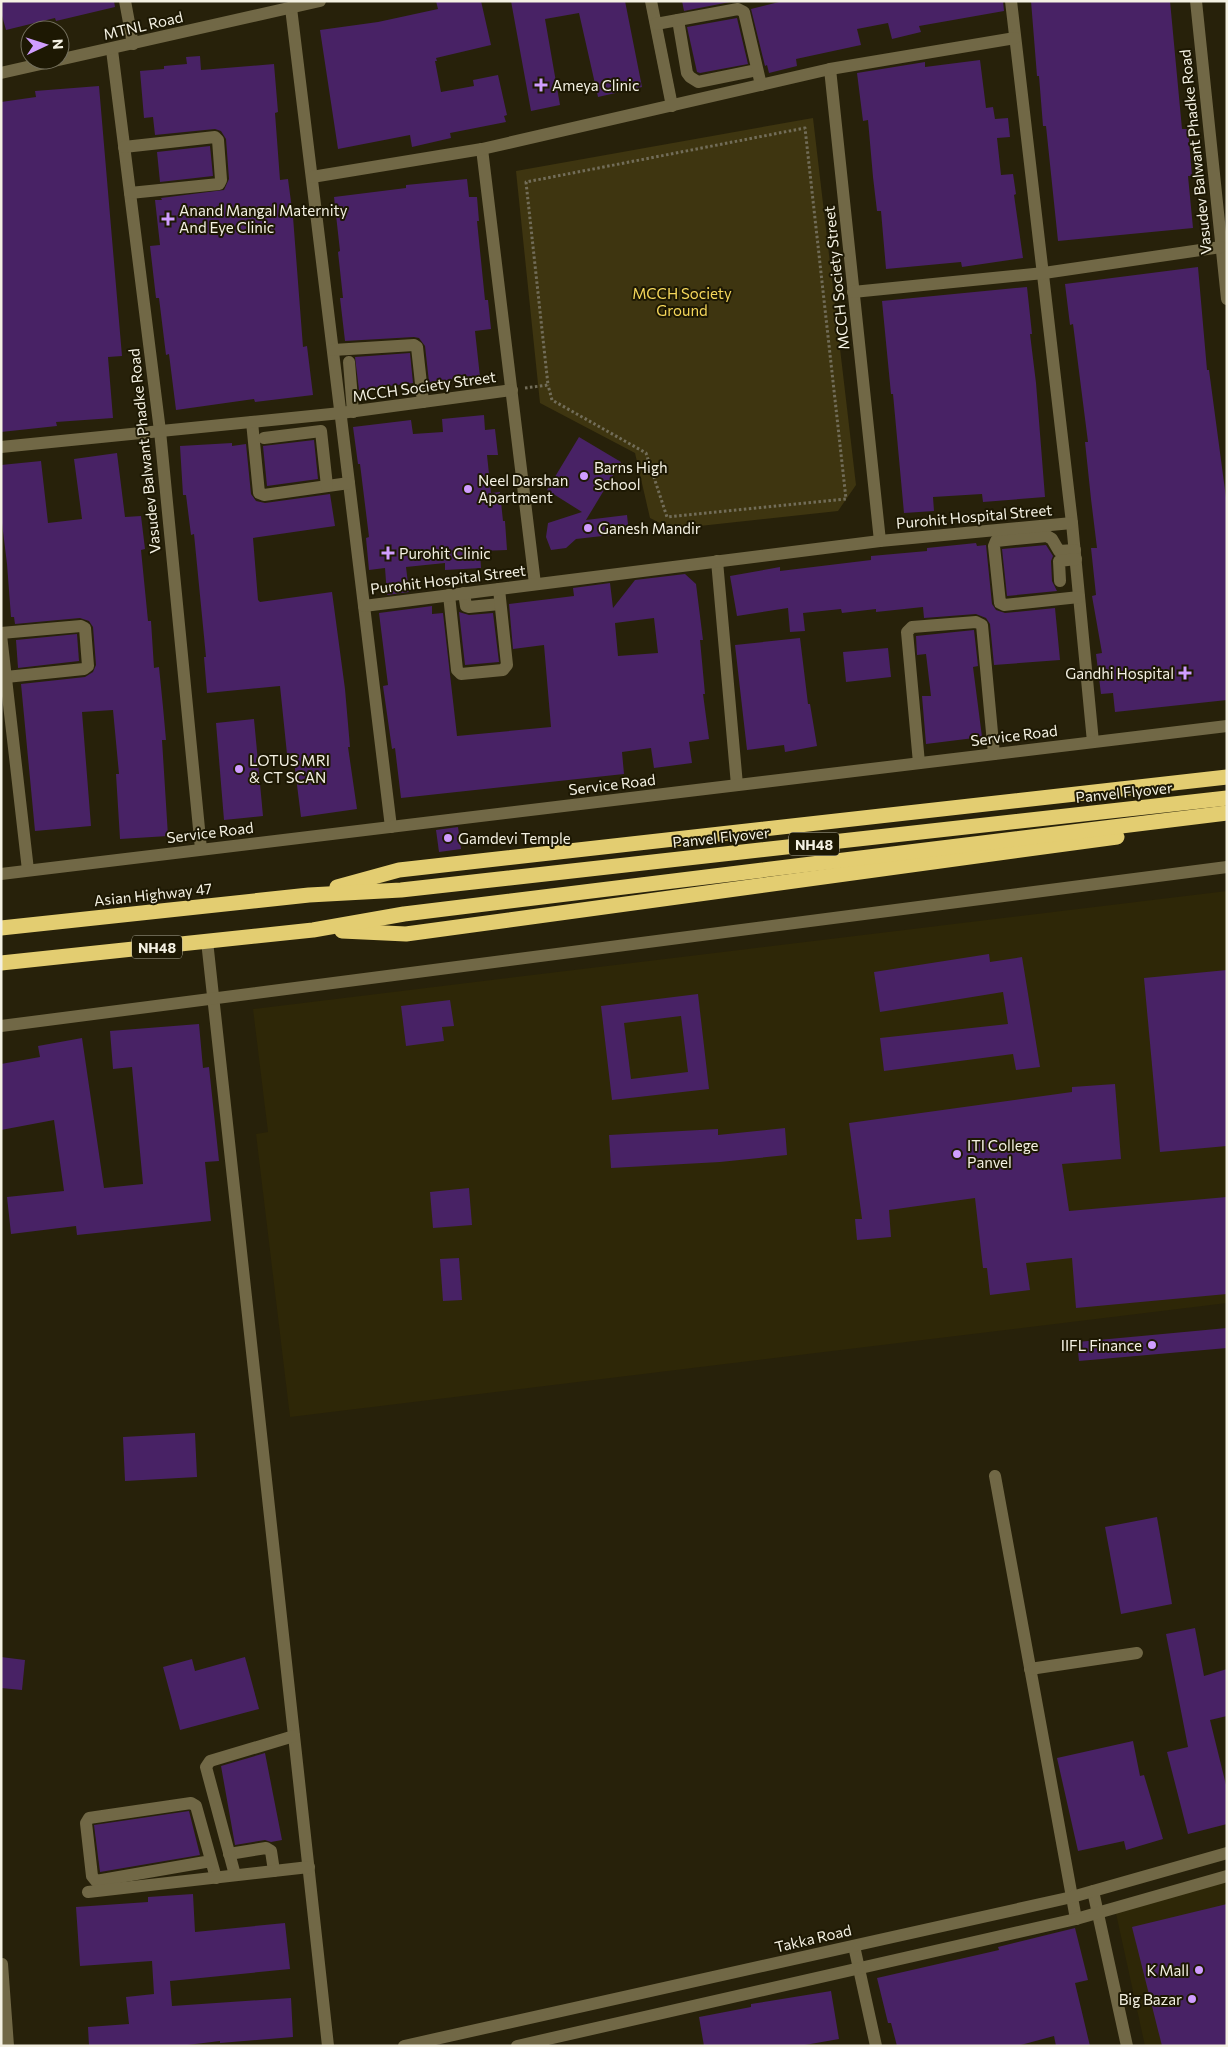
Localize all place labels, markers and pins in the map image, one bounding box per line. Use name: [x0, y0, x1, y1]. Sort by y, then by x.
place label: Ameya Clinic: [552, 76, 639, 94]
marker: Ameya Clinic: [534, 78, 548, 92]
place label: Anand Mangal Maternity And Eye Clinic: [179, 201, 348, 236]
marker: Anand Mangal Maternity And Eye Clinic: [161, 212, 175, 226]
place label: Barns High School: [594, 458, 668, 493]
marker: Barns High School: [578, 470, 590, 482]
place label: Neel Darshan Apartment: [478, 471, 568, 506]
marker: Neel Darshan Apartment: [462, 483, 474, 495]
place label: Ganesh Mandir: [598, 519, 701, 537]
marker: Ganesh Mandir: [582, 522, 594, 534]
place label: Purohit Clinic: [399, 544, 491, 562]
marker: Purohit Clinic: [381, 546, 395, 560]
place label: Gandhi Hospital: [1065, 664, 1174, 682]
marker: Gandhi Hospital: [1178, 666, 1192, 680]
place label: LOTUS MRI & CT SCAN: [249, 751, 330, 786]
marker: LOTUS MRI & CT SCAN: [233, 763, 245, 775]
place label: Gamdevi Temple: [458, 829, 571, 847]
marker: Gamdevi Temple: [442, 832, 454, 844]
place label: ITI College Panvel: [967, 1136, 1039, 1171]
marker: ITI College Panvel: [951, 1148, 963, 1160]
place label: IIFL Finance: [1061, 1336, 1142, 1354]
marker: IIFL Finance: [1146, 1339, 1158, 1351]
place label: K Mall: [1146, 1961, 1189, 1979]
marker: K Mall: [1193, 1964, 1205, 1976]
place label: Big Bazar: [1119, 1990, 1182, 2008]
marker: Big Bazar: [1186, 1993, 1198, 2005]

